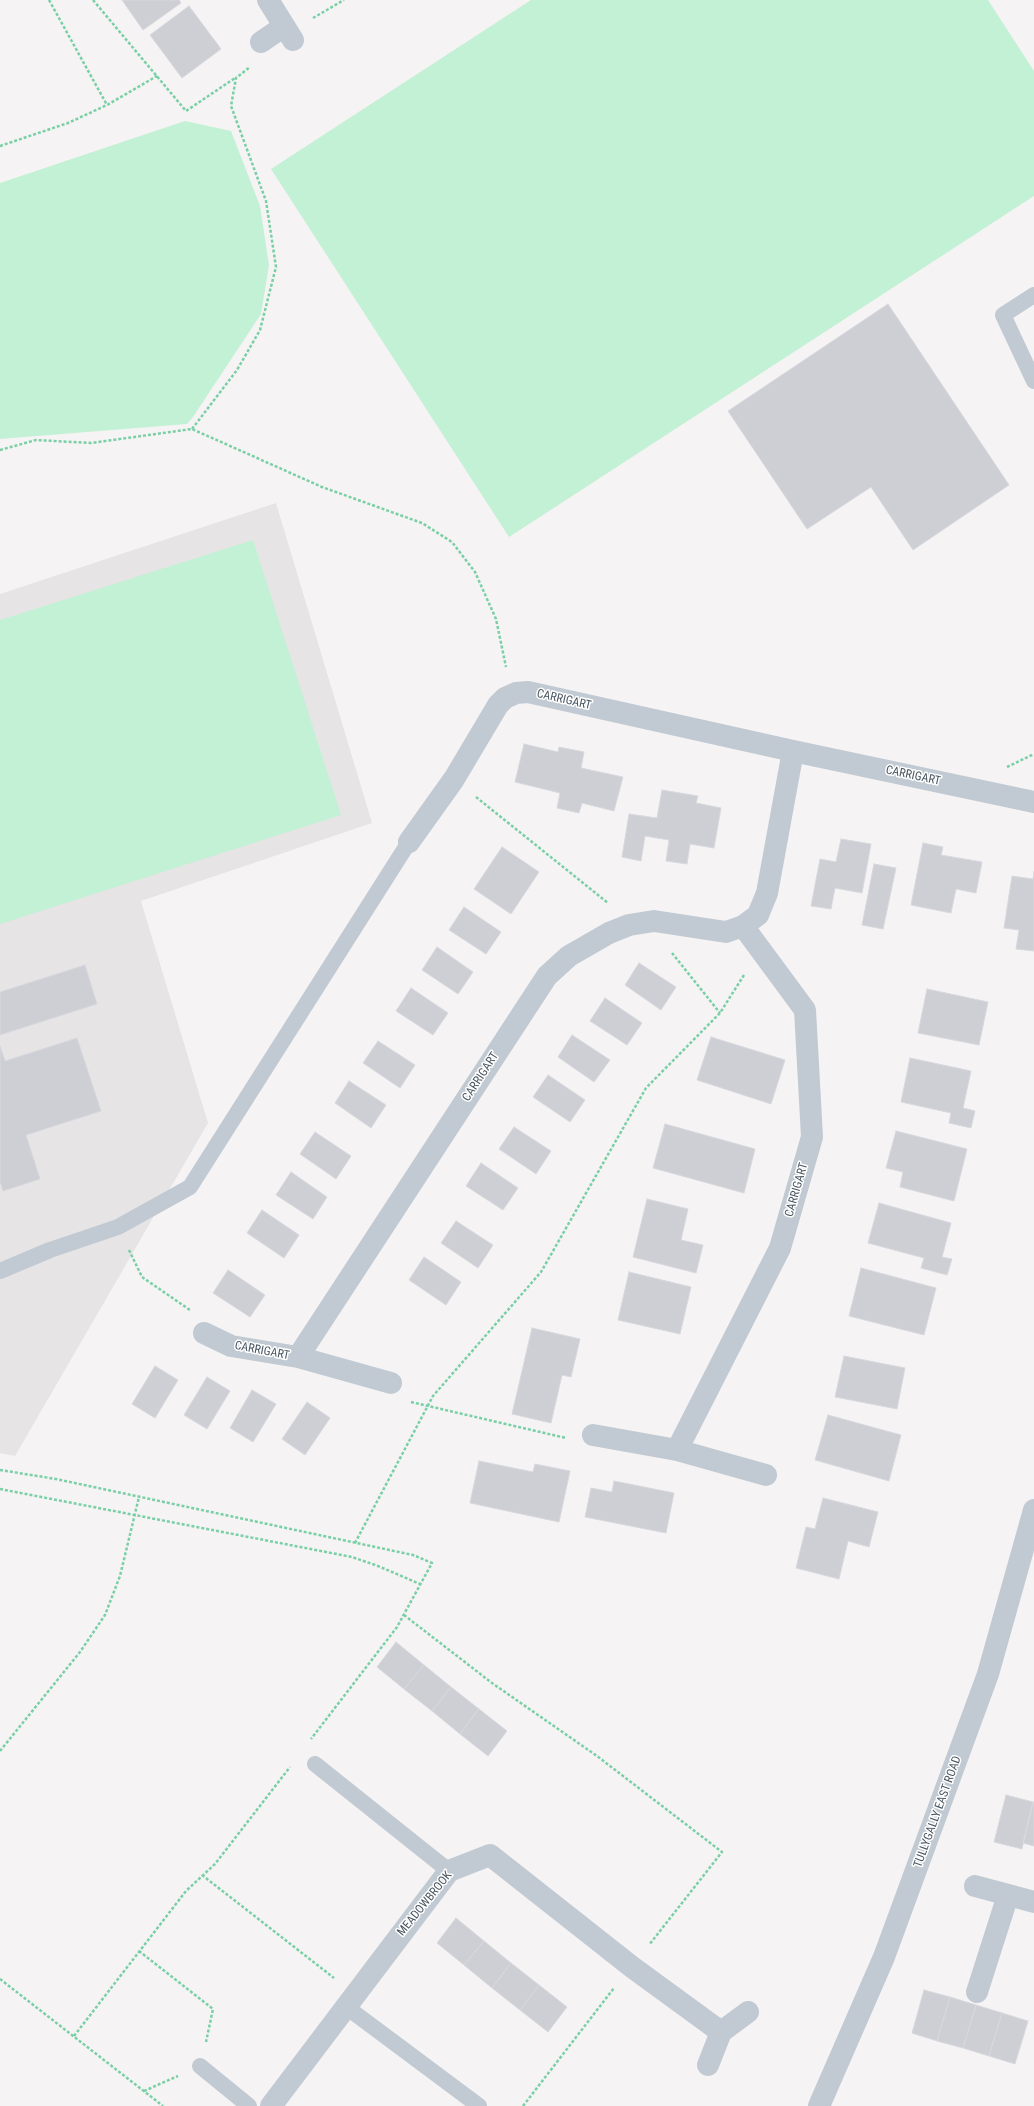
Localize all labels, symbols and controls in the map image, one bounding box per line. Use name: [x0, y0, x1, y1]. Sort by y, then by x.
street label: CARRIGART: [535, 687, 593, 713]
street label: CARRIGART: [884, 763, 942, 789]
street label: CARRIGART: [460, 1050, 502, 1104]
street label: CARRIGART: [782, 1161, 812, 1219]
street label: CARRIGART: [233, 1339, 291, 1363]
street label: TULLYGALLY EAST ROAD: [911, 1754, 965, 1870]
street label: MEADOWBROOK: [395, 1869, 455, 1939]

